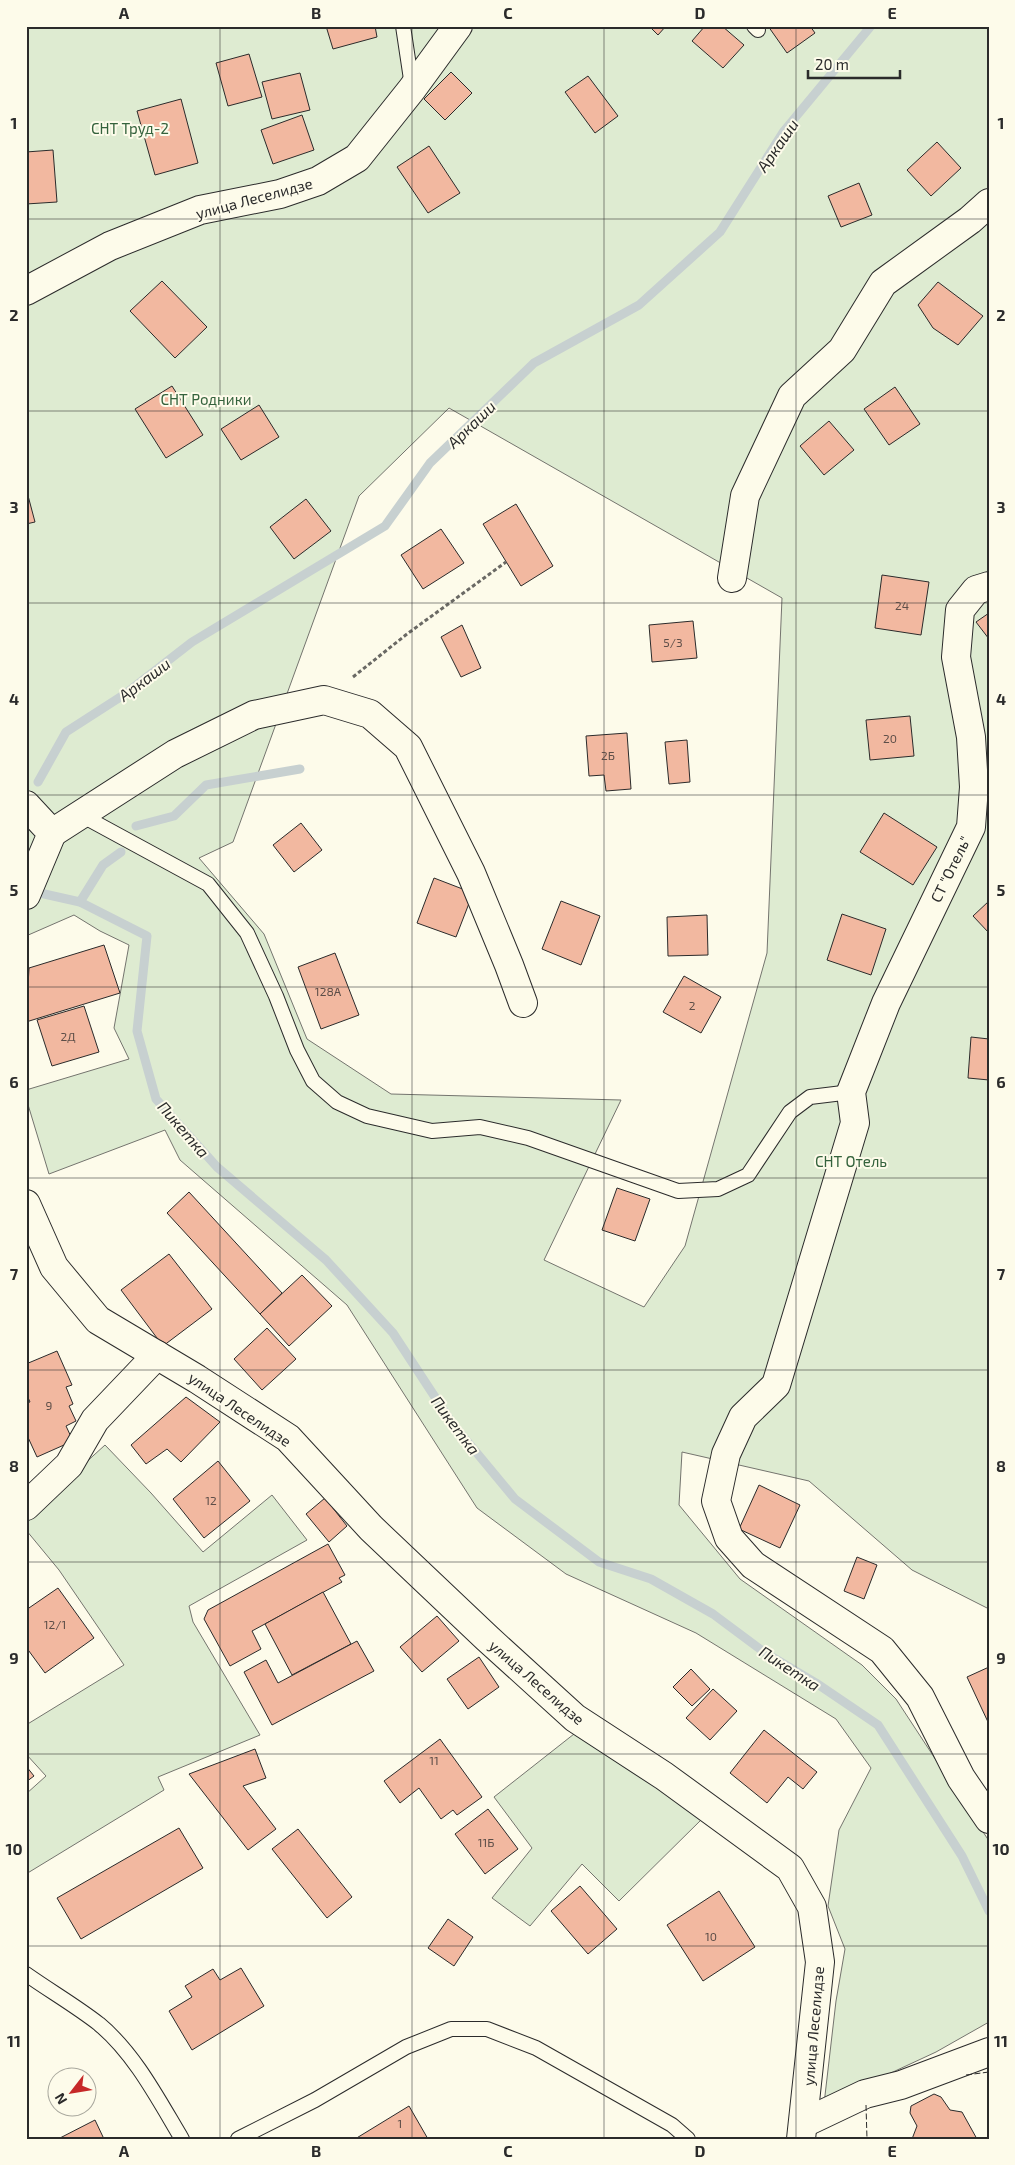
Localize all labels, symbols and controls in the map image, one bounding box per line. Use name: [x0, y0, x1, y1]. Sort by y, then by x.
text: A: [119, 3, 130, 22]
text: B: [311, 3, 321, 22]
text: C: [503, 3, 513, 22]
text: D: [695, 3, 706, 22]
text: E: [887, 3, 897, 22]
scale bar: [808, 48, 900, 80]
text: 20 m: [815, 55, 849, 73]
text: 1: [11, 113, 17, 132]
text: 1: [998, 113, 1004, 132]
water label: Аркаши: [752, 115, 802, 176]
park label: СНТ Труд-2: [91, 119, 169, 138]
street label: улица Леселидзе: [194, 174, 315, 223]
text: 2: [9, 305, 19, 324]
text: 2: [996, 305, 1006, 324]
park label: СНТ Родники: [161, 390, 251, 408]
water label: Аркаши: [442, 396, 499, 452]
text: 3: [9, 497, 19, 516]
text: 3: [996, 497, 1006, 516]
house number: 24: [895, 598, 909, 612]
house number: 5/3: [663, 635, 683, 649]
water label: Аркаши: [114, 653, 174, 705]
text: 4: [9, 689, 19, 708]
text: 4: [996, 689, 1006, 708]
house number: 20: [883, 731, 897, 745]
house number: 2Б: [601, 748, 615, 762]
street label: СТ "Отель": [926, 833, 974, 905]
text: 5: [10, 880, 19, 899]
text: 5: [997, 880, 1006, 899]
house number: 128А: [315, 984, 342, 998]
house number: 2: [689, 998, 696, 1012]
house number: 2Д: [60, 1029, 76, 1043]
text: 6: [9, 1072, 19, 1091]
text: 6: [996, 1072, 1006, 1091]
water label: Пикетка: [154, 1097, 214, 1161]
park label: СНТ Отель: [815, 1152, 887, 1170]
text: 7: [10, 1264, 19, 1283]
text: 7: [997, 1264, 1006, 1283]
street label: улица Леселидзе: [185, 1368, 295, 1451]
water label: Пикетка: [428, 1392, 484, 1458]
house number: 9: [46, 1398, 53, 1412]
text: 8: [9, 1456, 19, 1475]
text: 8: [996, 1456, 1006, 1475]
house number: 12: [205, 1493, 217, 1507]
house number: 12/1: [44, 1617, 66, 1631]
street label: улица Леселидзе: [485, 1636, 588, 1729]
water label: Пикетка: [756, 1641, 824, 1695]
text: 9: [9, 1648, 19, 1667]
text: 9: [996, 1648, 1006, 1667]
house number: 11: [429, 1753, 439, 1767]
house number: 11Б: [478, 1835, 494, 1849]
text: 10: [5, 1839, 23, 1858]
text: 10: [992, 1839, 1010, 1858]
house number: 10: [705, 1929, 717, 1943]
street label: улица Леселидзе: [799, 1965, 828, 2087]
text: 11: [7, 2031, 21, 2050]
text: 11: [994, 2031, 1008, 2050]
north arrow: [48, 2068, 98, 2118]
text: N: [51, 2090, 70, 2108]
house number: 1: [398, 2116, 402, 2130]
text: A: [119, 2141, 130, 2160]
text: B: [311, 2141, 321, 2160]
text: C: [503, 2141, 513, 2160]
text: D: [695, 2141, 706, 2160]
text: E: [887, 2141, 897, 2160]

